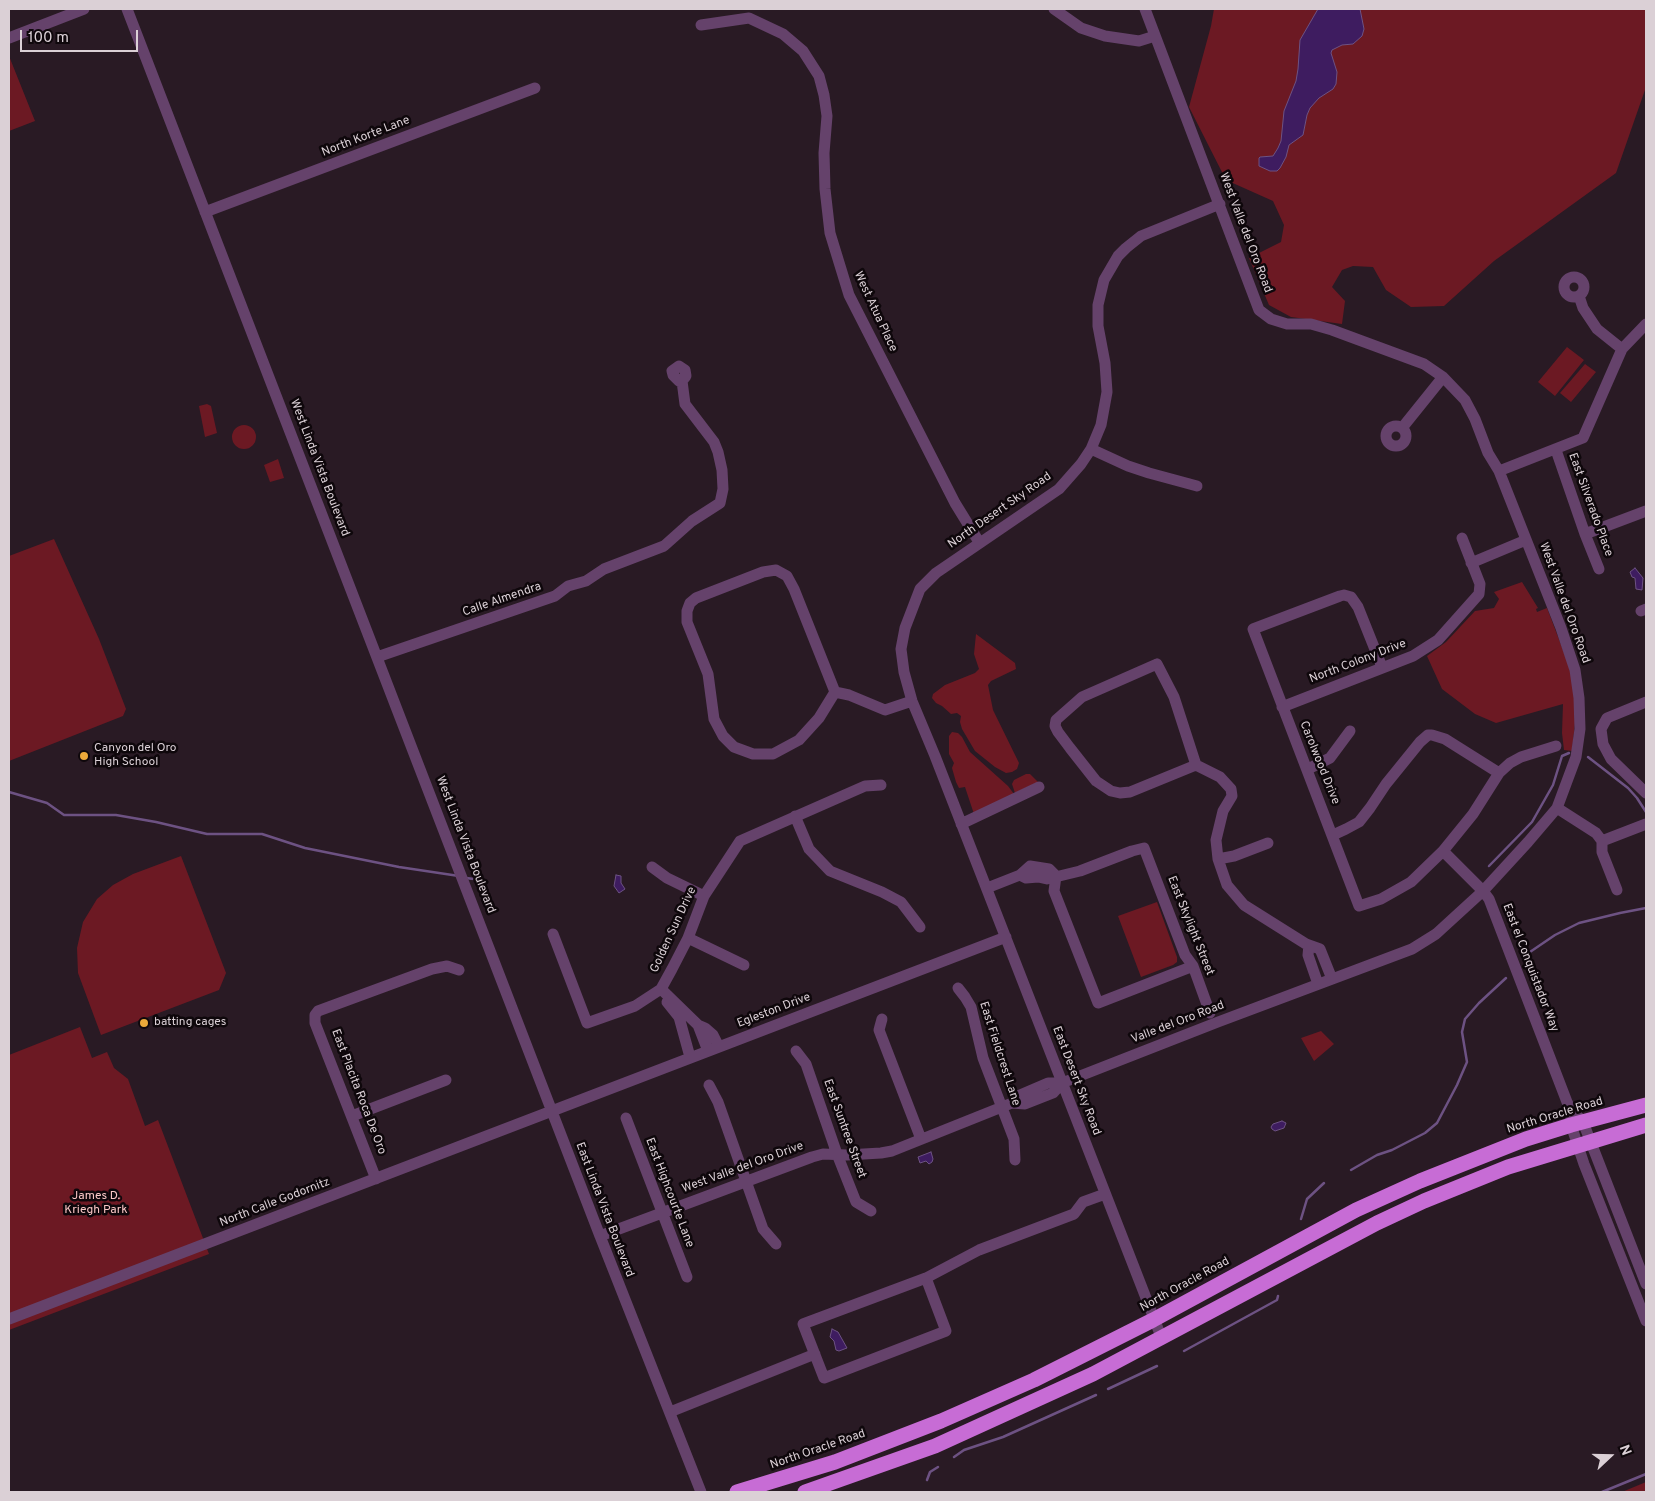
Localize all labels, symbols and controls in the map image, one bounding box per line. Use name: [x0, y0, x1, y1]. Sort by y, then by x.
scale bar: [22, 20, 140, 52]
text: 100 m: [28, 29, 69, 48]
street label: North Korte Lane: [320, 114, 412, 160]
street label: West Valle del Oro Road: [1215, 171, 1275, 295]
street label: West Atua Place: [850, 270, 900, 354]
street label: West Linda Vista Boulevard: [286, 397, 352, 539]
street label: East Silverado Place: [1565, 451, 1615, 559]
street label: North Desert Sky Road: [946, 470, 1054, 552]
street label: West Valle del Oro Road: [1535, 541, 1593, 665]
street label: Calle Almendra: [461, 580, 543, 620]
street label: North Colony Drive: [1308, 637, 1408, 687]
street label: Carolwood Drive: [1296, 719, 1342, 807]
place label: Canyon del Oro High School: [94, 742, 176, 770]
marker: Canyon del Oro High School: [78, 750, 90, 762]
street label: West Linda Vista Boulevard: [432, 774, 498, 916]
street label: East Skylight Street: [1163, 874, 1217, 978]
street label: Golden Sun Drive: [648, 885, 700, 975]
street label: East el Conquistador Way: [1499, 902, 1561, 1034]
street label: Egleston Drive: [735, 990, 813, 1032]
street label: Valle del Oro Road: [1129, 999, 1227, 1047]
street label: East Fieldcrest Lane: [975, 1000, 1023, 1108]
place label: batting cages: [154, 1016, 226, 1030]
marker: batting cages: [138, 1017, 150, 1029]
street label: East Desert Sky Road: [1049, 1025, 1103, 1137]
street label: East Placita Roca De Oro: [327, 1027, 389, 1157]
street label: East Suntree Street: [819, 1078, 869, 1180]
street label: North Oracle Road: [1505, 1095, 1605, 1137]
street label: East Highcourte Lane: [641, 1136, 697, 1250]
street label: West Valle del Oro Drive: [680, 1139, 806, 1197]
street label: East Linda Vista Boulevard: [572, 1141, 636, 1279]
street label: North Calle Godornitz: [218, 1175, 332, 1231]
park label: James D. Kriegh Park: [64, 1190, 128, 1218]
street label: North Oracle Road: [1138, 1255, 1232, 1315]
street label: North Oracle Road: [768, 1427, 868, 1473]
north arrow: [1585, 1431, 1635, 1481]
text: N: [1615, 1443, 1634, 1458]

